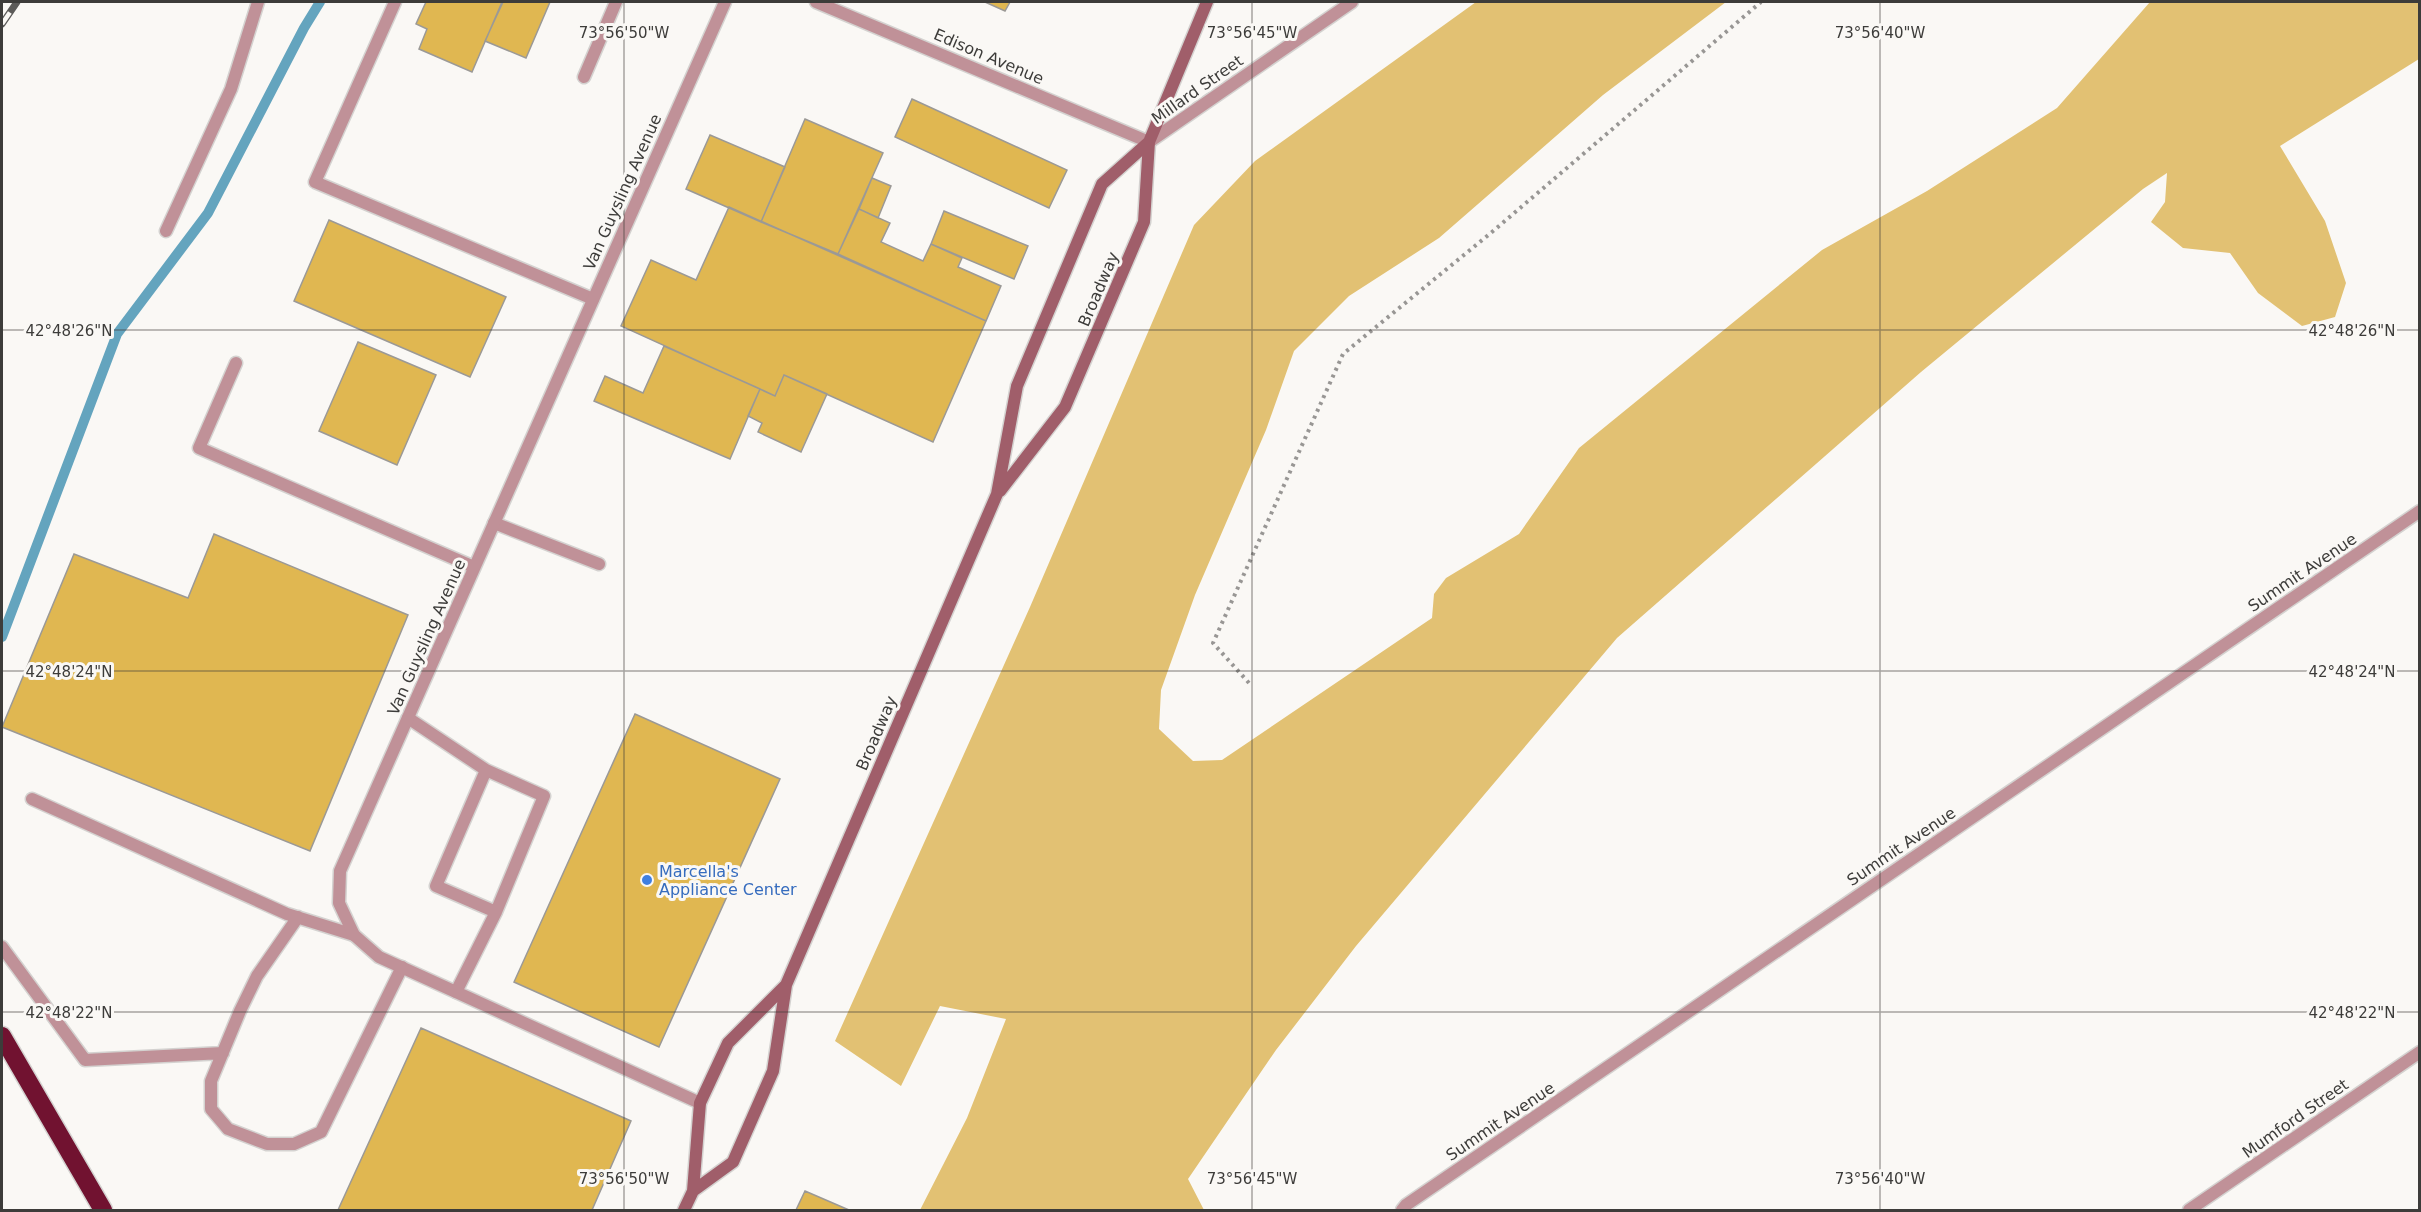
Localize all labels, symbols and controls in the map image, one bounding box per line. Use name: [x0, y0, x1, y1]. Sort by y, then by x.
text: 73°56'50"W: [579, 24, 669, 42]
text: 73°56'45"W: [1207, 24, 1297, 42]
text: 73°56'40"W: [1835, 24, 1925, 42]
street label: Edison Avenue: [931, 25, 1047, 88]
street label: Millard Street: [1148, 51, 1247, 128]
street label: Van Guysling Avenue: [579, 111, 665, 273]
street label: Broadway: [1074, 249, 1123, 329]
text: 42°48'26"N: [25, 322, 113, 340]
text: 42°48'26"N: [2308, 322, 2396, 340]
street label: Summit Avenue: [2244, 529, 2360, 616]
street label: Van Guysling Avenue: [383, 556, 469, 718]
text: 42°48'24"N: [25, 663, 113, 681]
text: 42°48'24"N: [2308, 663, 2396, 681]
street label: Broadway: [852, 693, 901, 773]
street label: Summit Avenue: [1843, 803, 1959, 890]
place label: Marcella's Appliance Center: [659, 862, 797, 899]
marker: Marcella's Appliance Center: [640, 873, 654, 887]
text: 42°48'22"N: [25, 1004, 113, 1022]
text: 42°48'22"N: [2308, 1004, 2396, 1022]
street label: Mumford Street: [2239, 1075, 2352, 1162]
street label: Summit Avenue: [1442, 1078, 1558, 1165]
text: 73°56'50"W: [579, 1170, 669, 1188]
text: 73°56'45"W: [1207, 1170, 1297, 1188]
text: 73°56'40"W: [1835, 1170, 1925, 1188]

